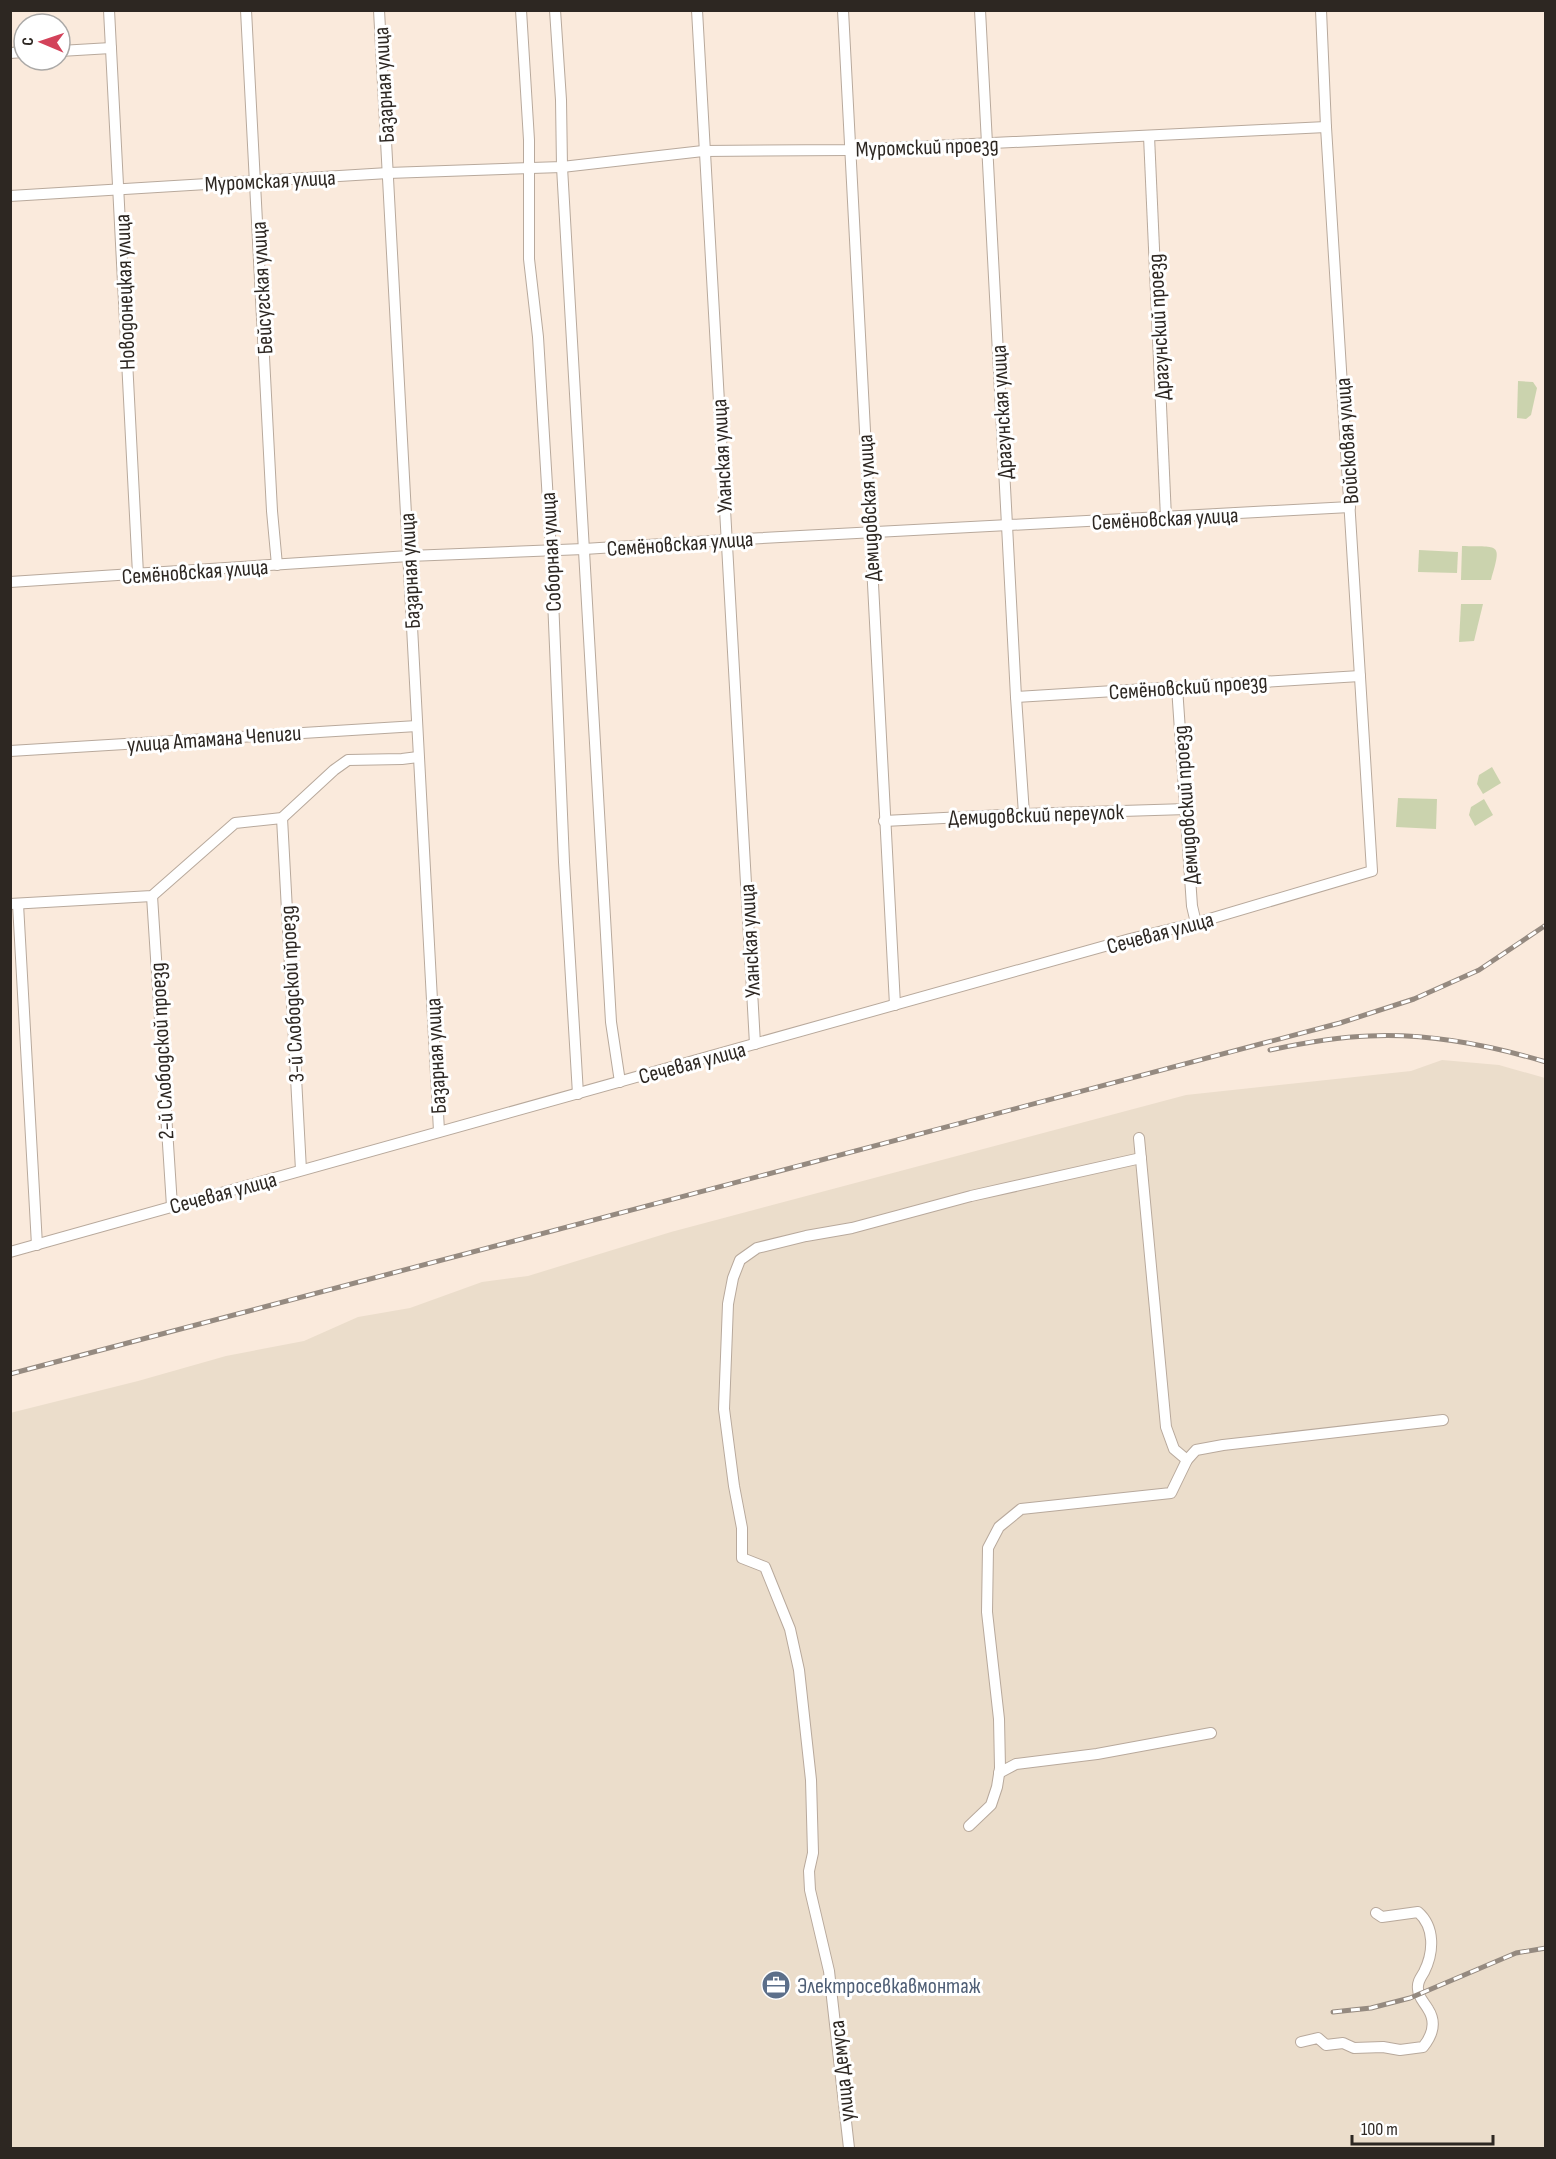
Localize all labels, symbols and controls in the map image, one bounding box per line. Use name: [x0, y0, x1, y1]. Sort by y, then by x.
north arrow: [12, 12, 72, 72]
street label: Базарная улица: [368, 26, 401, 144]
text: С: [19, 37, 38, 46]
street label: Муромский проезд: [855, 132, 999, 163]
street label: Муромская улица: [204, 165, 336, 198]
street label: Новодонецкая улица: [109, 214, 142, 370]
street label: Бейсугская улица: [246, 221, 279, 355]
street label: Драгунский проезд: [1142, 253, 1177, 401]
street label: Драгунская улица: [985, 344, 1019, 480]
street label: Войсковая улица: [1330, 377, 1365, 505]
street label: Уланская улица: [706, 398, 739, 514]
street label: Демидовская улица: [852, 434, 887, 582]
street label: Соборная улица: [535, 491, 568, 612]
street label: Семёновская улица: [1091, 502, 1239, 537]
street label: Базарная улица: [394, 512, 427, 630]
street label: Семёновская улица: [606, 526, 754, 563]
street label: Семёновская улица: [121, 554, 269, 591]
street label: Семёновский проезд: [1108, 668, 1268, 707]
street label: улица Атамана Чепиги: [126, 720, 302, 759]
street label: Демидовский проезд: [1167, 724, 1206, 885]
street label: Демидовский переулок: [948, 799, 1125, 832]
street label: Уланская улица: [734, 883, 767, 999]
street label: 3-й Слободской проезд: [274, 905, 311, 1083]
street label: Сечевая улица: [1104, 906, 1217, 961]
street label: 2-й Слободской проезд: [144, 962, 181, 1140]
street label: Базарная улица: [420, 997, 453, 1115]
street label: Сечевая улица: [636, 1036, 749, 1091]
street label: Сечевая улица: [167, 1166, 280, 1221]
office icon: Электросевкавмонтаж: [760, 1969, 792, 2001]
place label: Электросевкавмонтаж: [797, 1973, 981, 2000]
street label: улица Демуса: [824, 2019, 861, 2123]
scale bar: [1352, 2108, 1493, 2146]
text: 100 m: [1361, 2119, 1398, 2140]

